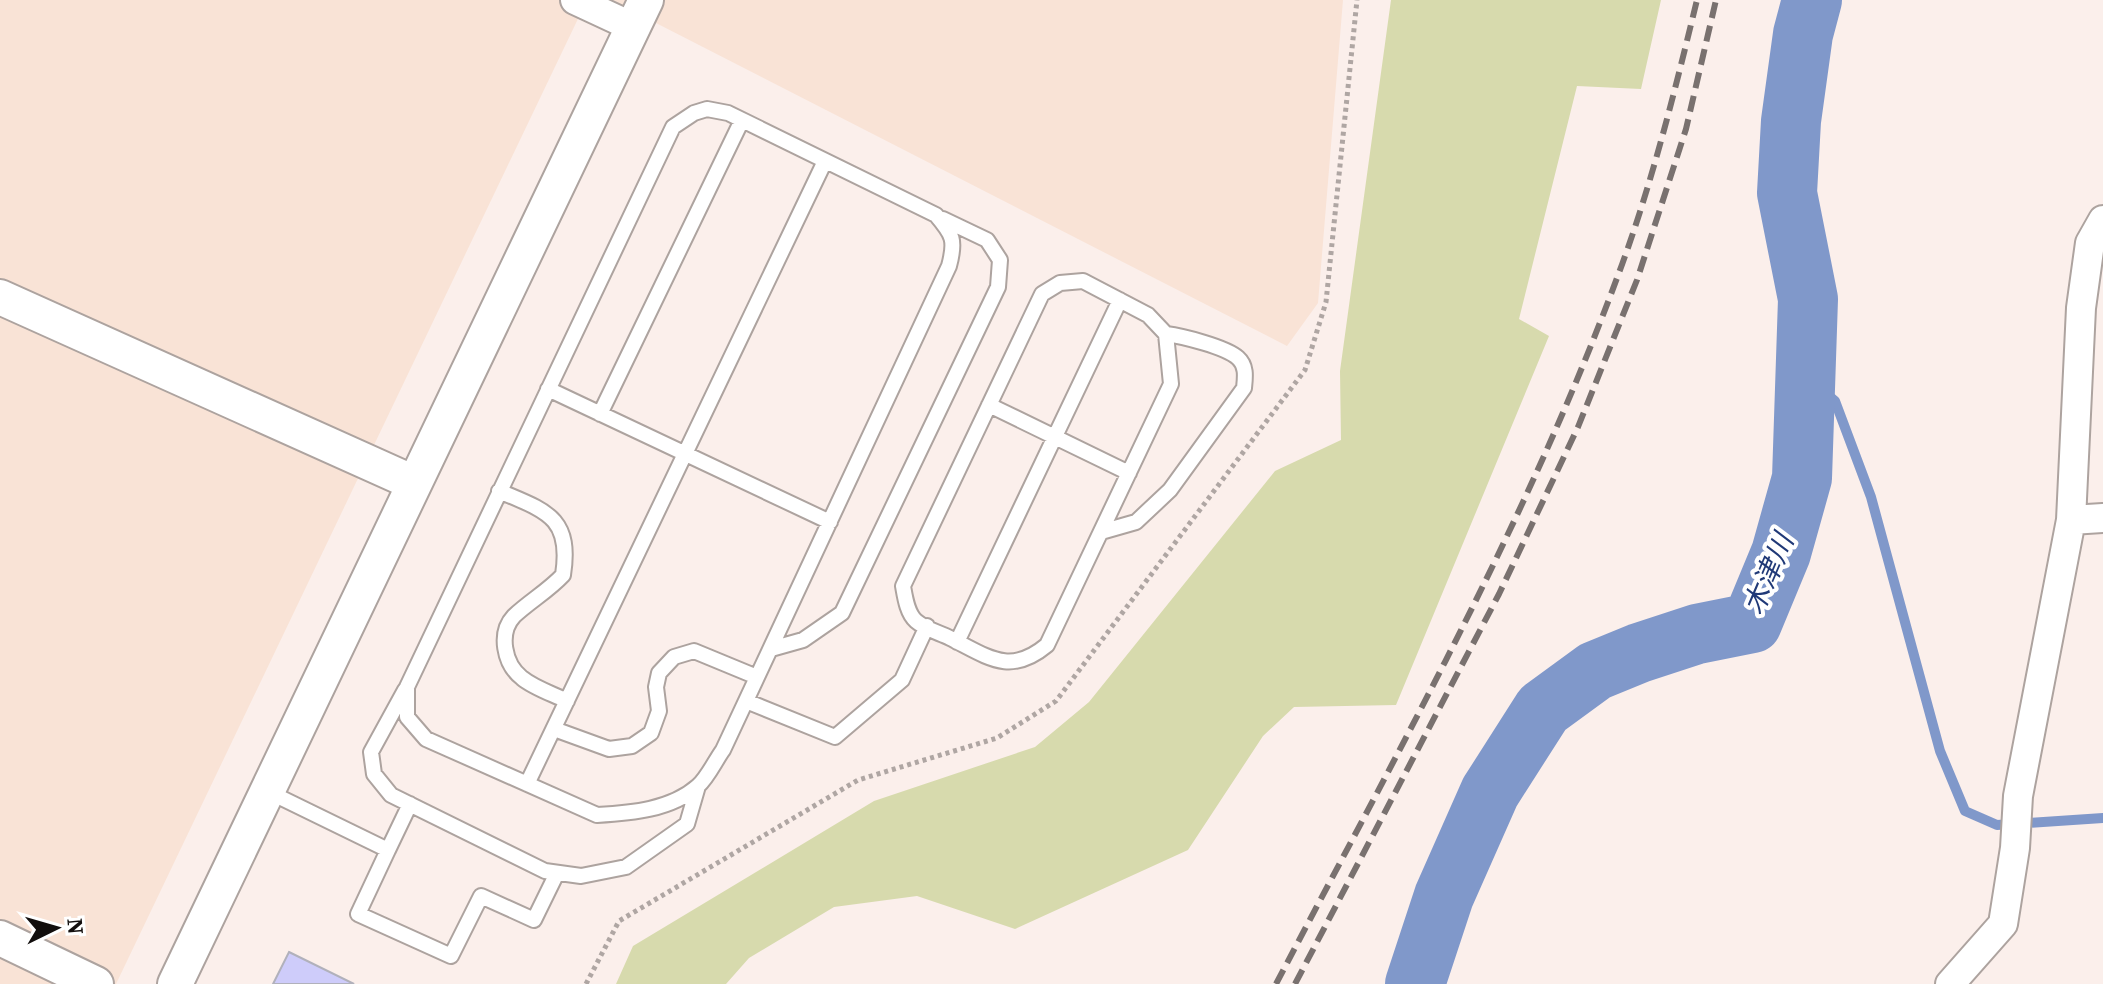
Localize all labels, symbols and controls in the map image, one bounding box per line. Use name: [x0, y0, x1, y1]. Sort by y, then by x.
water label: 木津川: [1734, 525, 1803, 620]
north arrow: [16, 888, 96, 968]
text: N: [60, 917, 92, 936]

